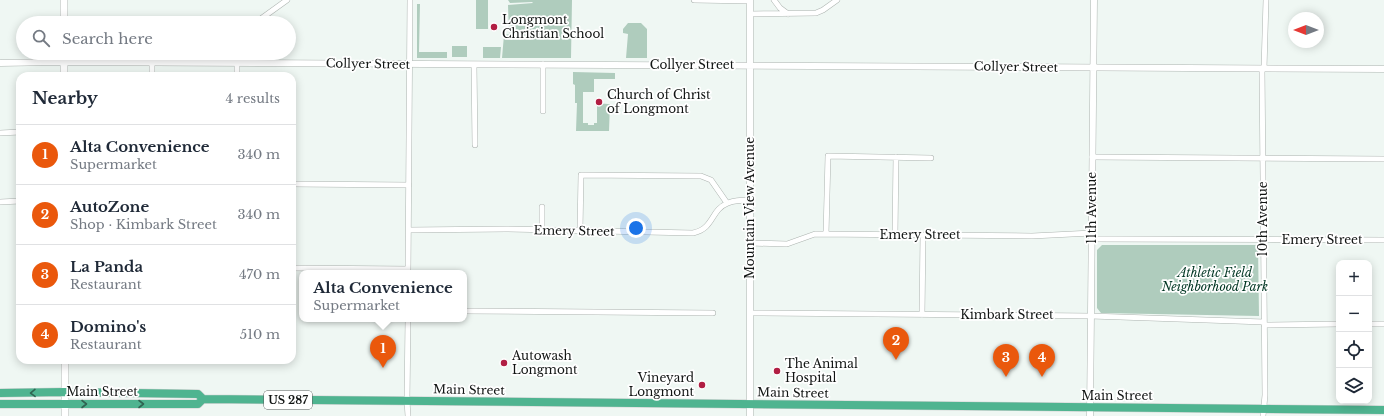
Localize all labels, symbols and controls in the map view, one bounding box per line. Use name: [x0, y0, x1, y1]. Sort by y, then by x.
place label: Longmont Christian School: [502, 12, 604, 41]
north arrow: [1288, 12, 1324, 48]
search box: [16, 16, 296, 60]
marker: Longmont Christian School: [489, 22, 499, 32]
icon: search: [30, 27, 52, 49]
text: Search here: [62, 29, 153, 48]
street label: Collyer Street: [326, 55, 411, 72]
street label: Collyer Street: [650, 57, 735, 72]
street label: Collyer Street: [974, 58, 1059, 75]
place label: Church of Christ of Longmont: [607, 87, 711, 116]
text: Nearby: [32, 88, 98, 109]
text: 4 results: [226, 90, 280, 107]
marker: Church of Christ of Longmont: [594, 97, 604, 107]
text: Alta Convenience: [70, 137, 210, 156]
street label: Mountain View Avenue: [742, 137, 757, 279]
text: 1: [42, 146, 48, 163]
text: 340 m: [237, 146, 280, 163]
text: Supermarket: [70, 156, 157, 173]
street label: 11th Avenue: [1084, 172, 1099, 244]
street label: 10th Avenue: [1255, 181, 1270, 257]
text: AutoZone: [70, 197, 149, 216]
text: 2: [41, 206, 49, 223]
text: 340 m: [237, 206, 280, 223]
text: Shop · Kimbark Street: [70, 216, 217, 233]
your location: [626, 218, 646, 238]
street label: Emery Street: [533, 222, 615, 239]
street label: Emery Street: [879, 227, 961, 242]
street label: Emery Street: [1281, 232, 1363, 247]
text: La Panda: [70, 257, 143, 276]
map controls: [1336, 260, 1372, 404]
button: +: [1336, 260, 1372, 296]
park label: Athletic Field Neighborhood Park: [1161, 265, 1268, 294]
text: 3: [41, 266, 49, 283]
text: 470 m: [239, 266, 280, 283]
popup: [299, 270, 467, 322]
text: Restaurant: [70, 276, 142, 293]
text: Alta Convenience: [313, 278, 453, 297]
button: −: [1336, 296, 1372, 332]
text: Supermarket: [313, 297, 400, 314]
street label: Kimbark Street: [960, 307, 1054, 322]
text: Domino's: [70, 317, 146, 336]
text: 4: [41, 326, 49, 343]
text: 510 m: [240, 326, 280, 343]
pin: 2: [883, 327, 909, 360]
button: locate: [1336, 332, 1372, 368]
pin: 1: [370, 335, 396, 368]
text: Restaurant: [70, 336, 142, 353]
pin: 3: [993, 344, 1019, 377]
pin: 4: [1029, 344, 1055, 377]
place label: Autowash Longmont: [511, 348, 578, 377]
place label: The Animal Hospital: [785, 356, 858, 385]
marker: Autowash Longmont: [499, 358, 509, 368]
marker: The Animal Hospital: [772, 366, 782, 376]
button: layers: [1336, 368, 1372, 404]
place label: Vineyard Longmont: [628, 370, 694, 399]
marker: Vineyard Longmont: [697, 380, 707, 390]
street label: Main Street: [433, 381, 505, 398]
street label: Main Street: [66, 384, 138, 399]
street label: Main Street: [757, 384, 829, 401]
street label: Main Street: [1081, 388, 1153, 403]
one-way arrow: [30, 389, 36, 397]
road number: US 287: [264, 391, 312, 409]
one-way arrow: [81, 400, 87, 408]
one-way arrow: [138, 400, 144, 408]

